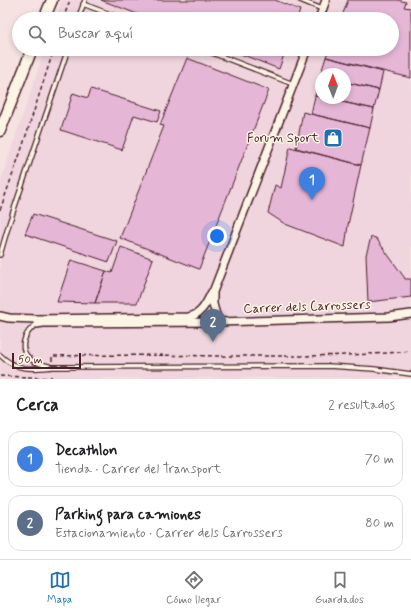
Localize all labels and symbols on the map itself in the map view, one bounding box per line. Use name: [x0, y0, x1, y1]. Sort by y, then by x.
north arrow: [315, 68, 351, 104]
shop icon: Forum Sport: [322, 127, 344, 149]
place label: Forum Sport: [247, 130, 319, 147]
pin: 1: [299, 167, 325, 200]
your location: [207, 226, 227, 246]
street label: Carrer dels Carrossers: [243, 296, 371, 318]
pin: 2: [200, 309, 226, 342]
scale bar: [12, 351, 81, 370]

